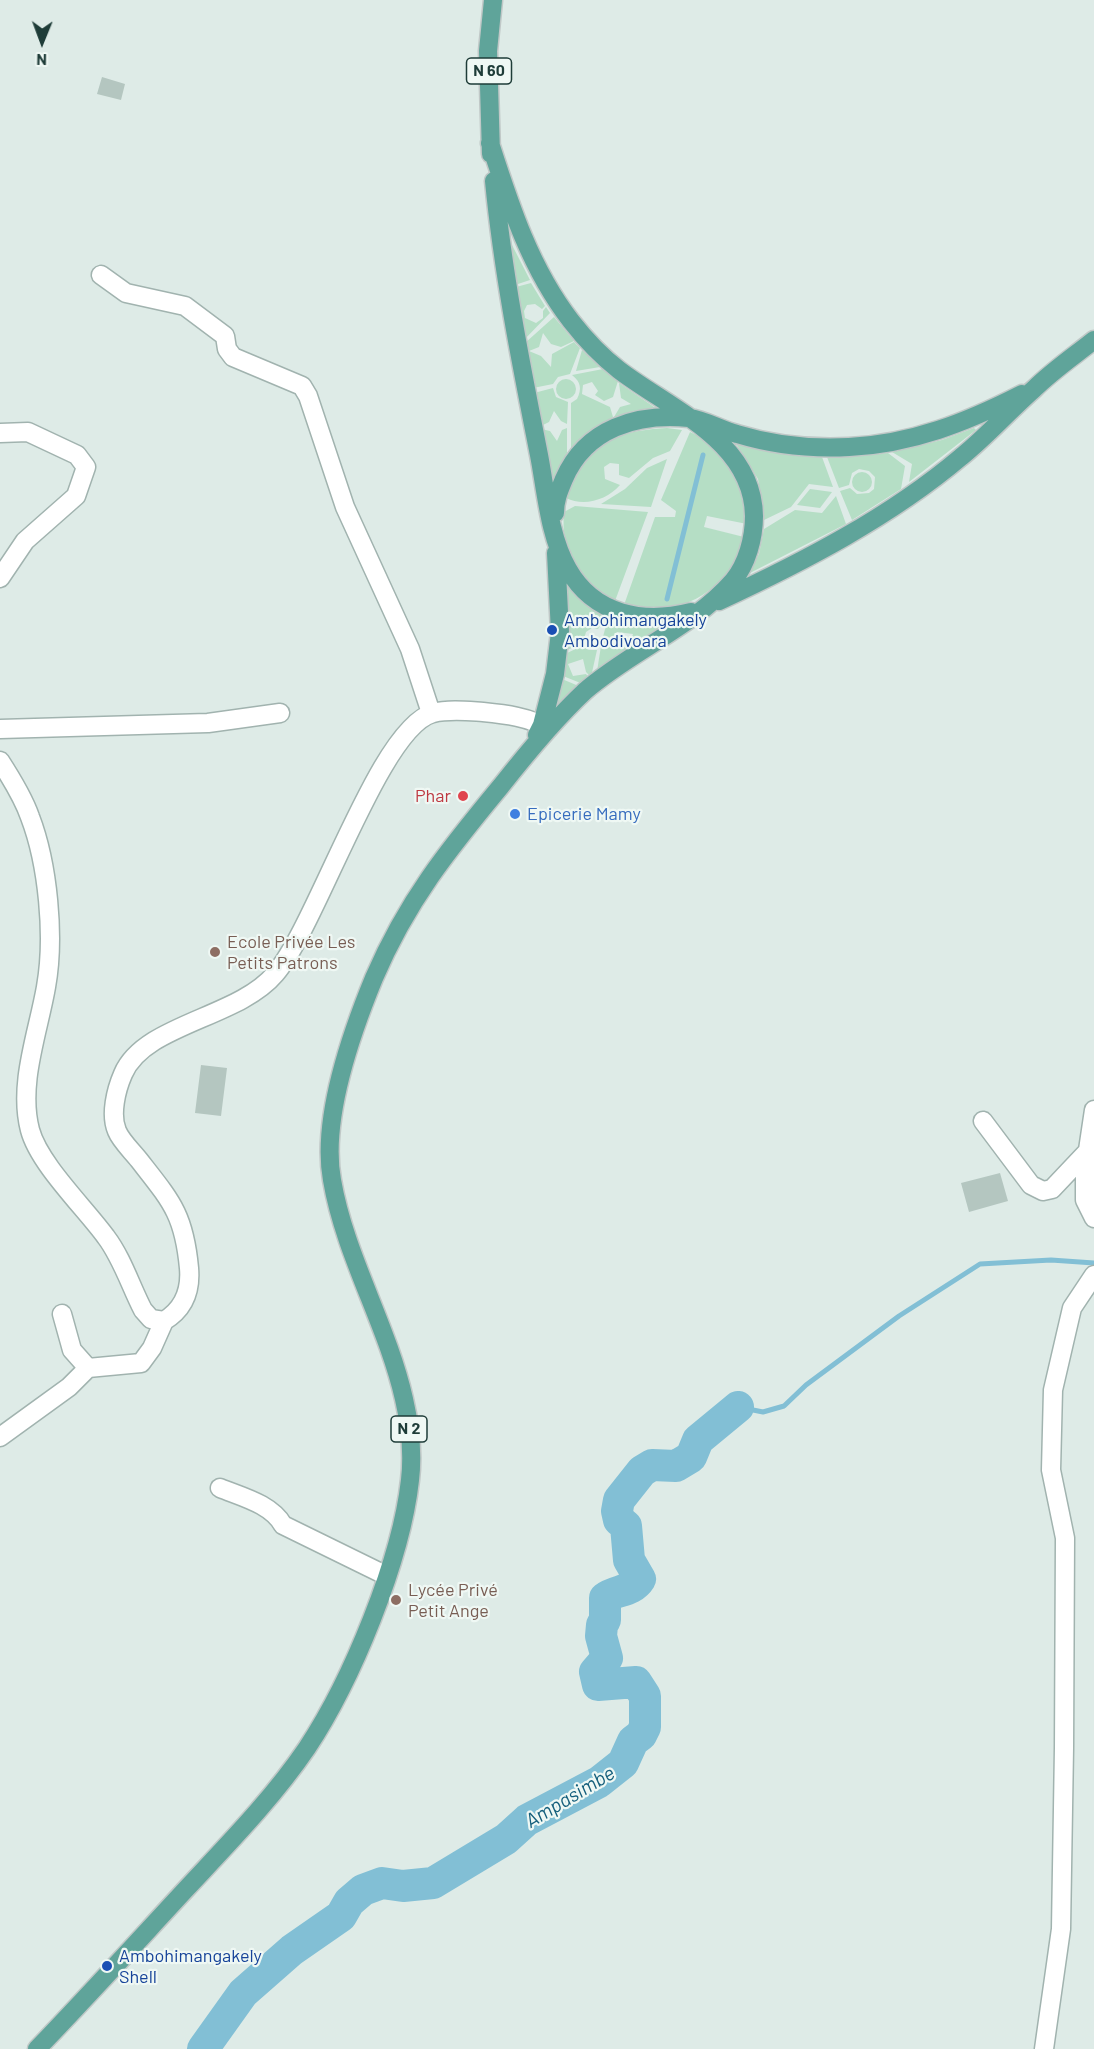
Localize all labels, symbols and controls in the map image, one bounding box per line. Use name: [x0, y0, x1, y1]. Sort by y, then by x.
north arrow: [12, 12, 72, 72]
text: N: [36, 51, 47, 70]
road number: N 60: [466, 58, 512, 84]
place label: Ambohimangakely Ambodivoara: [564, 609, 707, 652]
marker: Ambohimangakely Ambodivoara: [545, 623, 559, 637]
place label: Phar: [415, 785, 451, 807]
marker: Phar: [456, 789, 470, 803]
place label: Epicerie Mamy: [527, 803, 641, 825]
marker: Epicerie Mamy: [508, 807, 522, 821]
place label: Ecole Privée Les Petits Patrons: [227, 931, 355, 974]
marker: Ecole Privée Les Petits Patrons: [208, 945, 222, 959]
road number: N 2: [391, 1416, 427, 1442]
place label: Lycée Privé Petit Ange: [408, 1579, 498, 1622]
marker: Lycée Privé Petit Ange: [389, 1593, 403, 1607]
water label: Ampasimbe: [521, 1761, 619, 1833]
place label: Ambohimangakely Shell: [119, 1945, 262, 1988]
marker: Ambohimangakely Shell: [100, 1959, 114, 1973]

